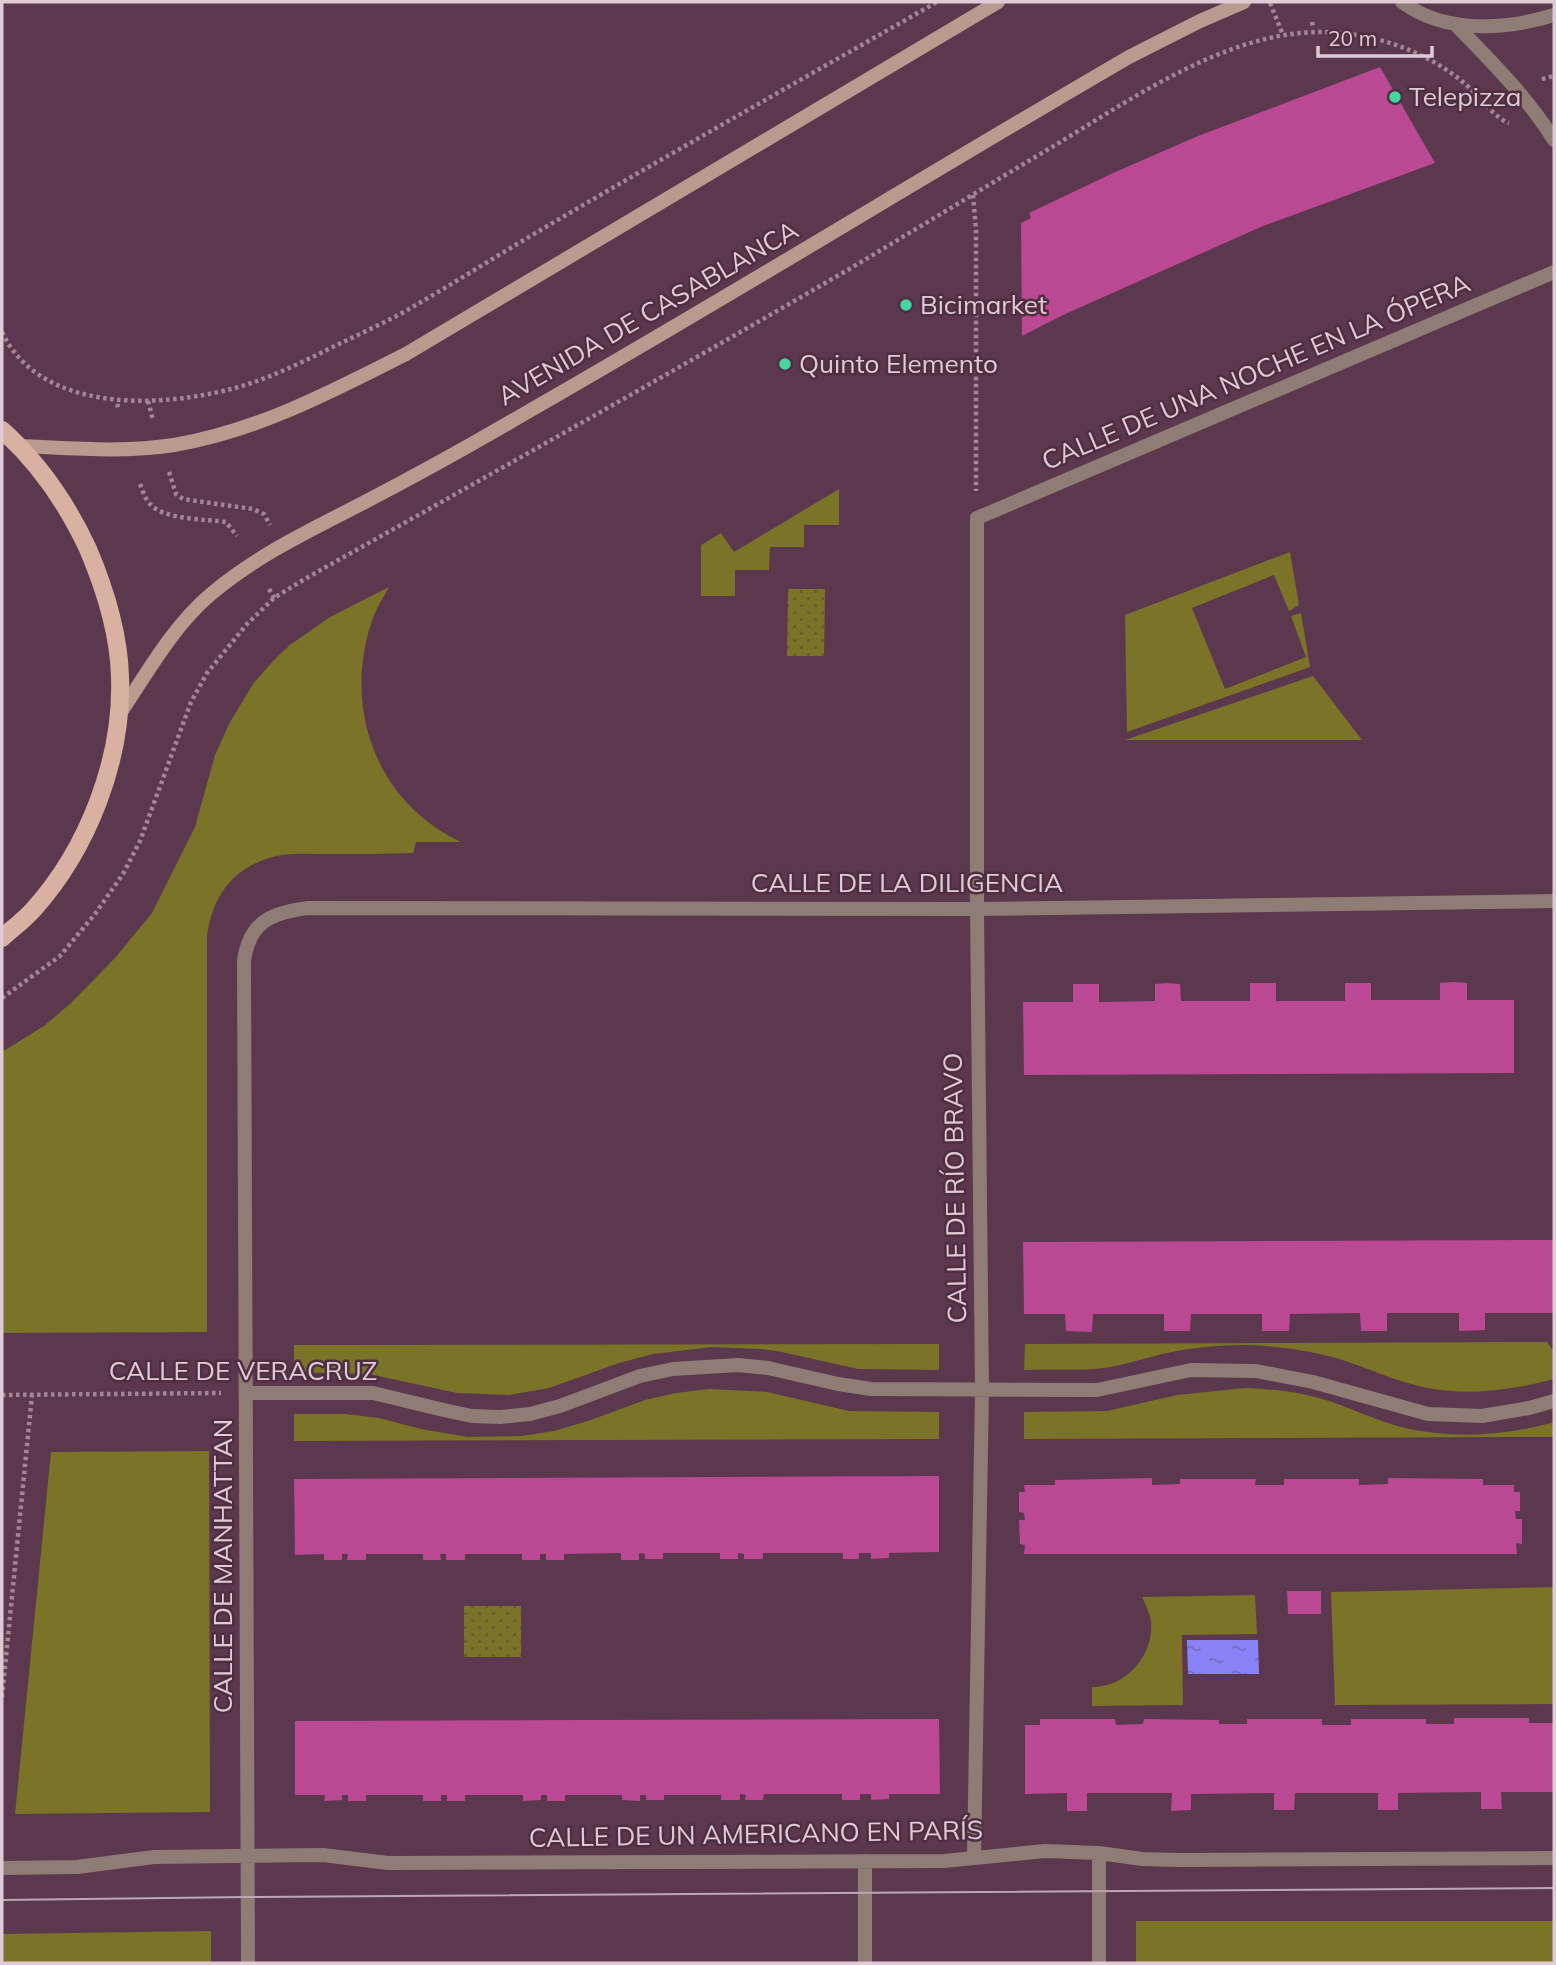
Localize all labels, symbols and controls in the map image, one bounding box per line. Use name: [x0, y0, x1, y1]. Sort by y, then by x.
scale bar: [1318, 14, 1432, 58]
text: 20 m: [1328, 25, 1377, 51]
place label: Telepizza: [1409, 80, 1521, 113]
marker: Telepizza: [1387, 89, 1403, 105]
street label: AVENIDA DE CASABLANCA: [492, 213, 804, 412]
street label: CALLE DE UNA NOCHE EN LA ÓPERA: [1037, 266, 1475, 477]
place label: Bicimarket: [920, 288, 1047, 321]
marker: Bicimarket: [898, 297, 914, 313]
place label: Quinto Elemento: [799, 347, 998, 380]
marker: Quinto Elemento: [777, 356, 793, 372]
street label: CALLE DE LA DILIGENCIA: [751, 866, 1063, 899]
street label: CALLE DE RÍO BRAVO: [936, 1052, 973, 1324]
street label: CALLE DE VERACRUZ: [109, 1354, 377, 1387]
street label: CALLE DE MANHATTAN: [206, 1419, 239, 1713]
street label: CALLE DE UN AMERICANO EN PARÍS: [529, 1813, 983, 1854]

